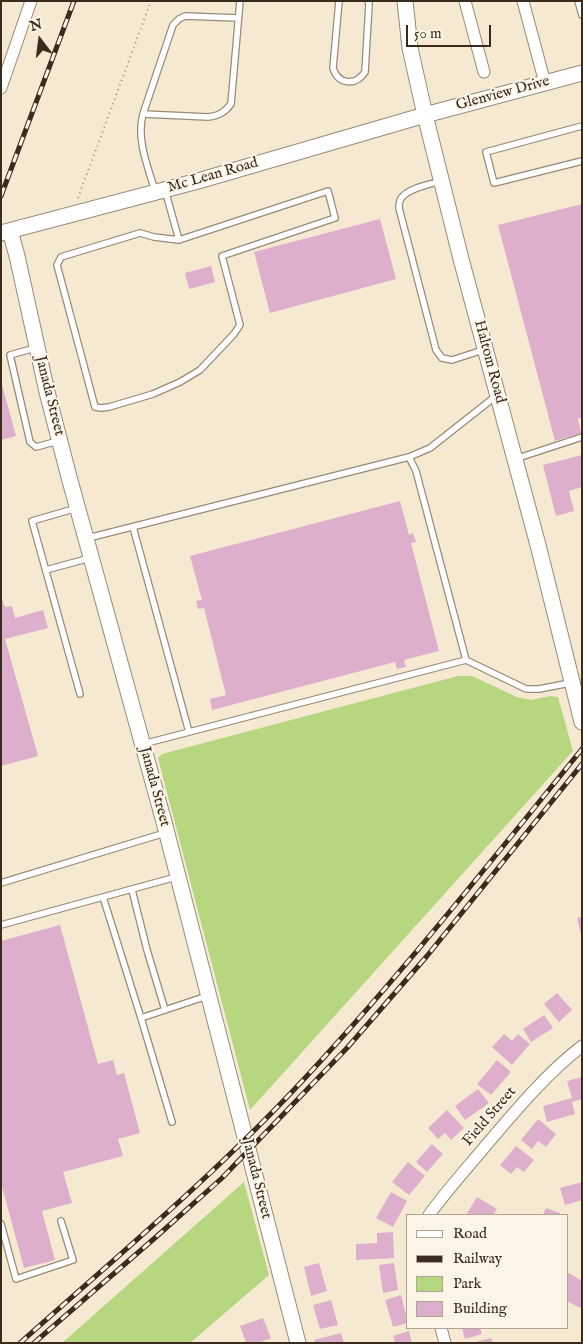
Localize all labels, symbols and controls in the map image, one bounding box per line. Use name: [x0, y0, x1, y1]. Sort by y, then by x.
north arrow: [15, 15, 65, 65]
text: N: [28, 15, 44, 36]
scale bar: [408, 15, 493, 47]
text: 50 m: [414, 24, 442, 43]
street label: Glenview Drive: [454, 73, 552, 115]
street label: Mc Lean Road: [166, 155, 260, 197]
street label: Haltom Road: [469, 318, 509, 406]
street label: Janada Street: [30, 354, 68, 438]
street label: Janada Street: [135, 745, 173, 829]
street label: Field Street: [459, 1084, 521, 1150]
street label: Janada Street: [237, 1137, 275, 1221]
legend: [406, 1214, 568, 1329]
text: Road: [453, 1224, 487, 1243]
text: Railway: [453, 1249, 502, 1268]
text: Park: [453, 1274, 482, 1293]
text: Building: [453, 1299, 507, 1318]

